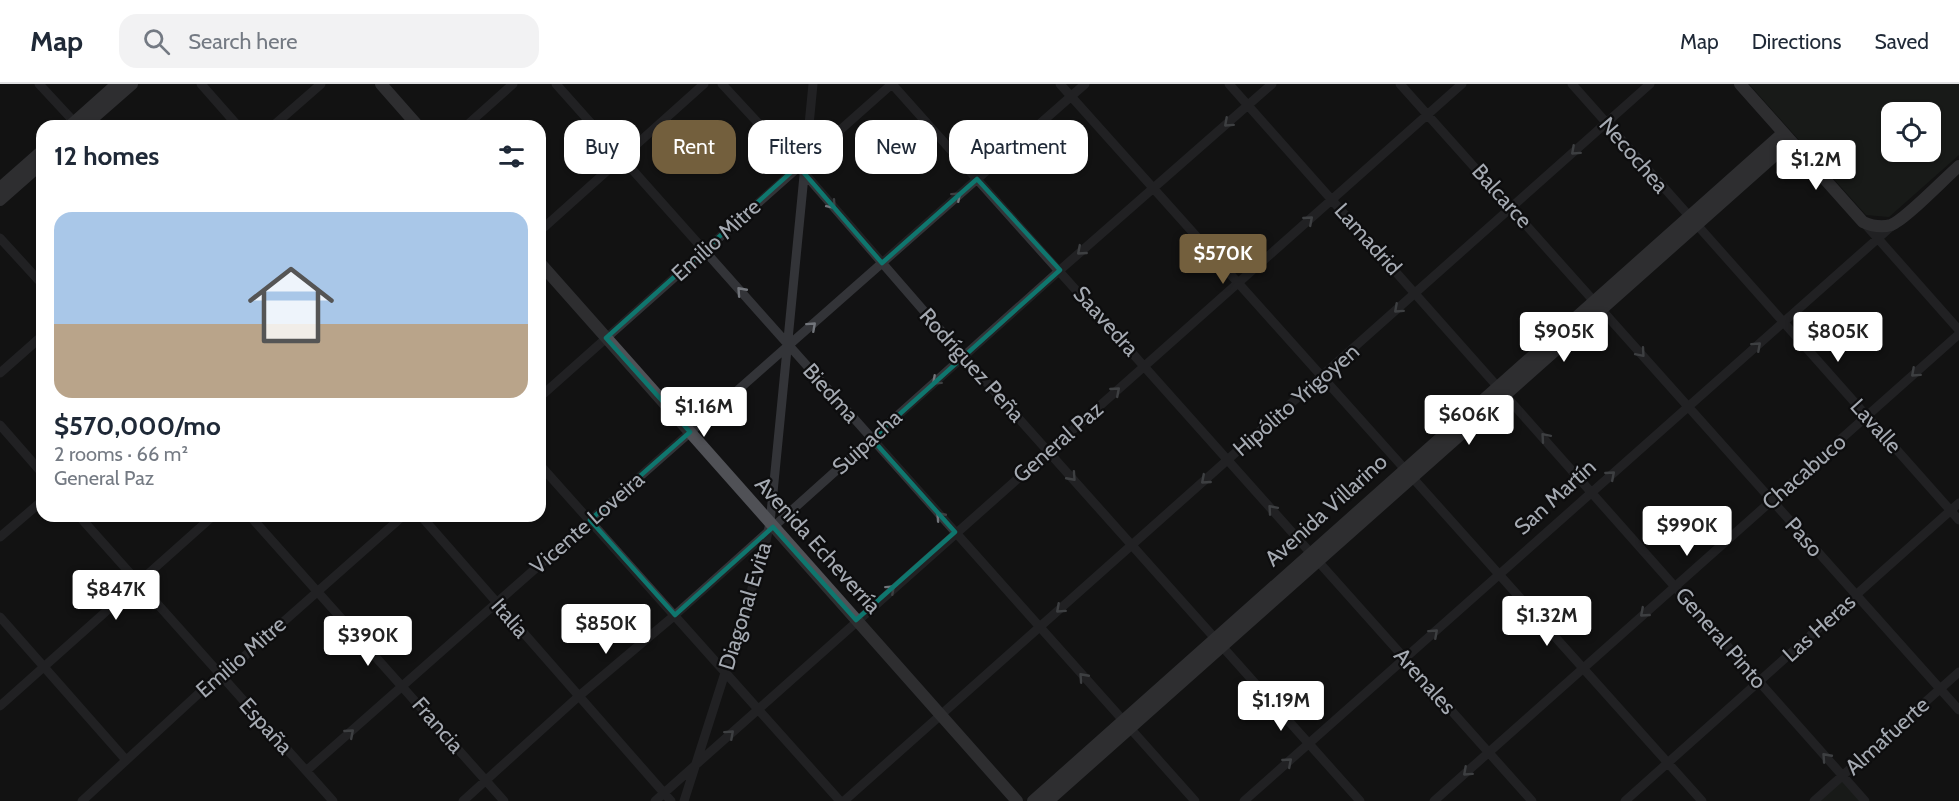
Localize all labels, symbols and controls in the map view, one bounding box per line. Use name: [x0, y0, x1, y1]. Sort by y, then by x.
search box: [119, 14, 539, 68]
text: Map: [30, 24, 83, 58]
icon: search: [140, 25, 173, 58]
text: Search here: [188, 28, 297, 55]
text: Map: [1680, 29, 1719, 54]
text: Directions: [1752, 29, 1841, 54]
text: Saved: [1874, 29, 1929, 54]
map controls: [1881, 102, 1941, 162]
button: locate: [1881, 102, 1941, 162]
street label: Necochea: [1594, 111, 1675, 199]
one-way arrow: [1224, 116, 1235, 127]
chip: Buy: [564, 120, 640, 174]
chip: Rent: [652, 120, 736, 174]
chip: Filters: [748, 120, 843, 174]
chip: New: [855, 120, 937, 174]
chip: Apartment: [949, 120, 1088, 174]
text: 12 homes: [54, 140, 159, 172]
icon: filters: [495, 140, 528, 173]
pin: $1.2M: [1774, 140, 1858, 191]
one-way arrow: [1571, 144, 1582, 155]
text: $1.2M: [1791, 147, 1841, 171]
street label: Balcarce: [1466, 158, 1538, 234]
one-way arrow: [950, 192, 961, 203]
street label: Emilio Mitre: [666, 193, 766, 287]
street label: Lamadrid: [1329, 197, 1407, 281]
one-way arrow: [825, 198, 836, 209]
one-way arrow: [1302, 216, 1313, 227]
pin: $570K: [1181, 234, 1265, 285]
text: $570K: [1193, 241, 1253, 265]
one-way arrow: [1077, 244, 1088, 255]
icon: home: [237, 251, 345, 359]
street label: Saavedra: [1068, 280, 1145, 362]
one-way arrow: [737, 287, 748, 298]
street label: Rodríguez Peña: [914, 302, 1031, 428]
one-way arrow: [1395, 302, 1405, 313]
pin: $905K: [1522, 312, 1606, 363]
pin: $805K: [1796, 312, 1880, 363]
text: $905K: [1534, 319, 1594, 343]
text: $805K: [1807, 319, 1869, 343]
one-way arrow: [805, 322, 815, 333]
street label: Hipólito Yrigoyen: [1227, 338, 1365, 462]
one-way arrow: [1750, 342, 1760, 353]
one-way arrow: [1634, 346, 1645, 357]
street label: Biedma: [797, 358, 865, 429]
one-way arrow: [1911, 366, 1922, 377]
one-way arrow: [932, 374, 943, 385]
pin: $1.16M: [655, 387, 753, 438]
one-way arrow: [1109, 387, 1119, 398]
street label: Lavalle: [1845, 393, 1907, 459]
text: $1.16M: [675, 394, 733, 418]
pin: $606K: [1427, 395, 1511, 446]
street label: General Paz: [1008, 396, 1108, 488]
text: $606K: [1439, 402, 1499, 426]
street label: Suipacha: [827, 404, 908, 480]
text: $570,000/mo: [54, 410, 221, 442]
street label: Chacabuco: [1757, 428, 1851, 516]
one-way arrow: [1541, 434, 1552, 444]
text: 2 rooms · 66 m²: [54, 442, 188, 466]
street label: Avenida Villarino: [1259, 448, 1393, 572]
street label: San Martín: [1509, 453, 1601, 541]
text: General Paz: [54, 466, 154, 490]
street label: Vicente Loveira: [524, 466, 650, 580]
one-way arrow: [1065, 470, 1076, 481]
street label: Avenida Echeverría: [749, 471, 887, 619]
one-way arrow: [1604, 471, 1615, 482]
one-way arrow: [1201, 473, 1212, 484]
one-way arrow: [1268, 505, 1279, 516]
pin: $990K: [1645, 506, 1729, 557]
one-way arrow: [936, 512, 947, 522]
street label: Paso: [1779, 512, 1829, 562]
text: $990K: [1657, 513, 1717, 537]
street label: Diagonal Evita: [713, 538, 777, 673]
pin: $847K: [74, 570, 158, 621]
text: $847K: [87, 577, 145, 601]
street label: General Pinto: [1670, 582, 1772, 694]
one-way arrow: [884, 585, 895, 596]
street label: Las Heras: [1777, 588, 1861, 668]
street label: Italia: [485, 593, 535, 644]
pin: $1.32M: [1498, 596, 1596, 647]
one-way arrow: [1056, 602, 1066, 613]
text: $1.32M: [1516, 603, 1578, 627]
pin: $850K: [564, 604, 648, 655]
one-way arrow: [1640, 606, 1650, 617]
street label: Emilio Mitre: [190, 611, 292, 703]
text: $850K: [575, 611, 637, 635]
pin: $390K: [326, 616, 410, 667]
text: $390K: [338, 623, 398, 647]
one-way arrow: [1427, 629, 1438, 640]
street label: Arenales: [1388, 642, 1462, 720]
one-way arrow: [1079, 673, 1090, 684]
pin: $1.19M: [1232, 681, 1330, 732]
text: $1.19M: [1252, 688, 1310, 712]
street label: Francia: [406, 691, 470, 759]
street label: Almafuerte: [1839, 691, 1935, 781]
street label: España: [234, 692, 299, 760]
one-way arrow: [344, 729, 354, 740]
one-way arrow: [724, 730, 734, 741]
one-way arrow: [1822, 754, 1833, 764]
one-way arrow: [1281, 759, 1292, 770]
one-way arrow: [1463, 765, 1474, 776]

